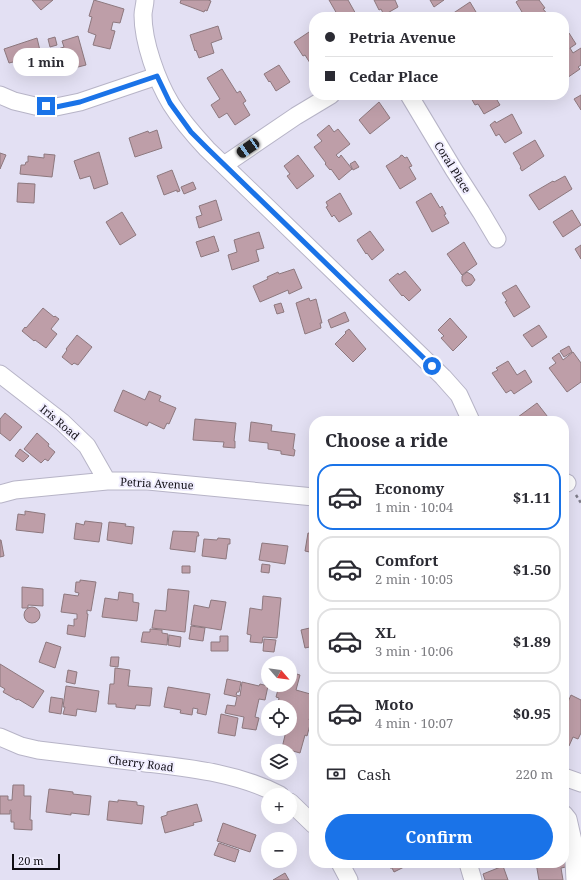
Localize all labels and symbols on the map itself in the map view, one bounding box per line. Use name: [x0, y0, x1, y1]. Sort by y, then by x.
callout: 1 min: [13, 48, 79, 76]
route end: [37, 97, 55, 115]
car: [235, 136, 261, 160]
street label: Coral Place: [431, 138, 475, 196]
route start: [423, 357, 441, 375]
street label: Iris Road: [37, 401, 83, 443]
street label: Petria Avenue: [120, 474, 194, 492]
north arrow: [261, 656, 297, 692]
street label: Cherry Road: [108, 752, 175, 774]
scale bar: [12, 852, 60, 871]

